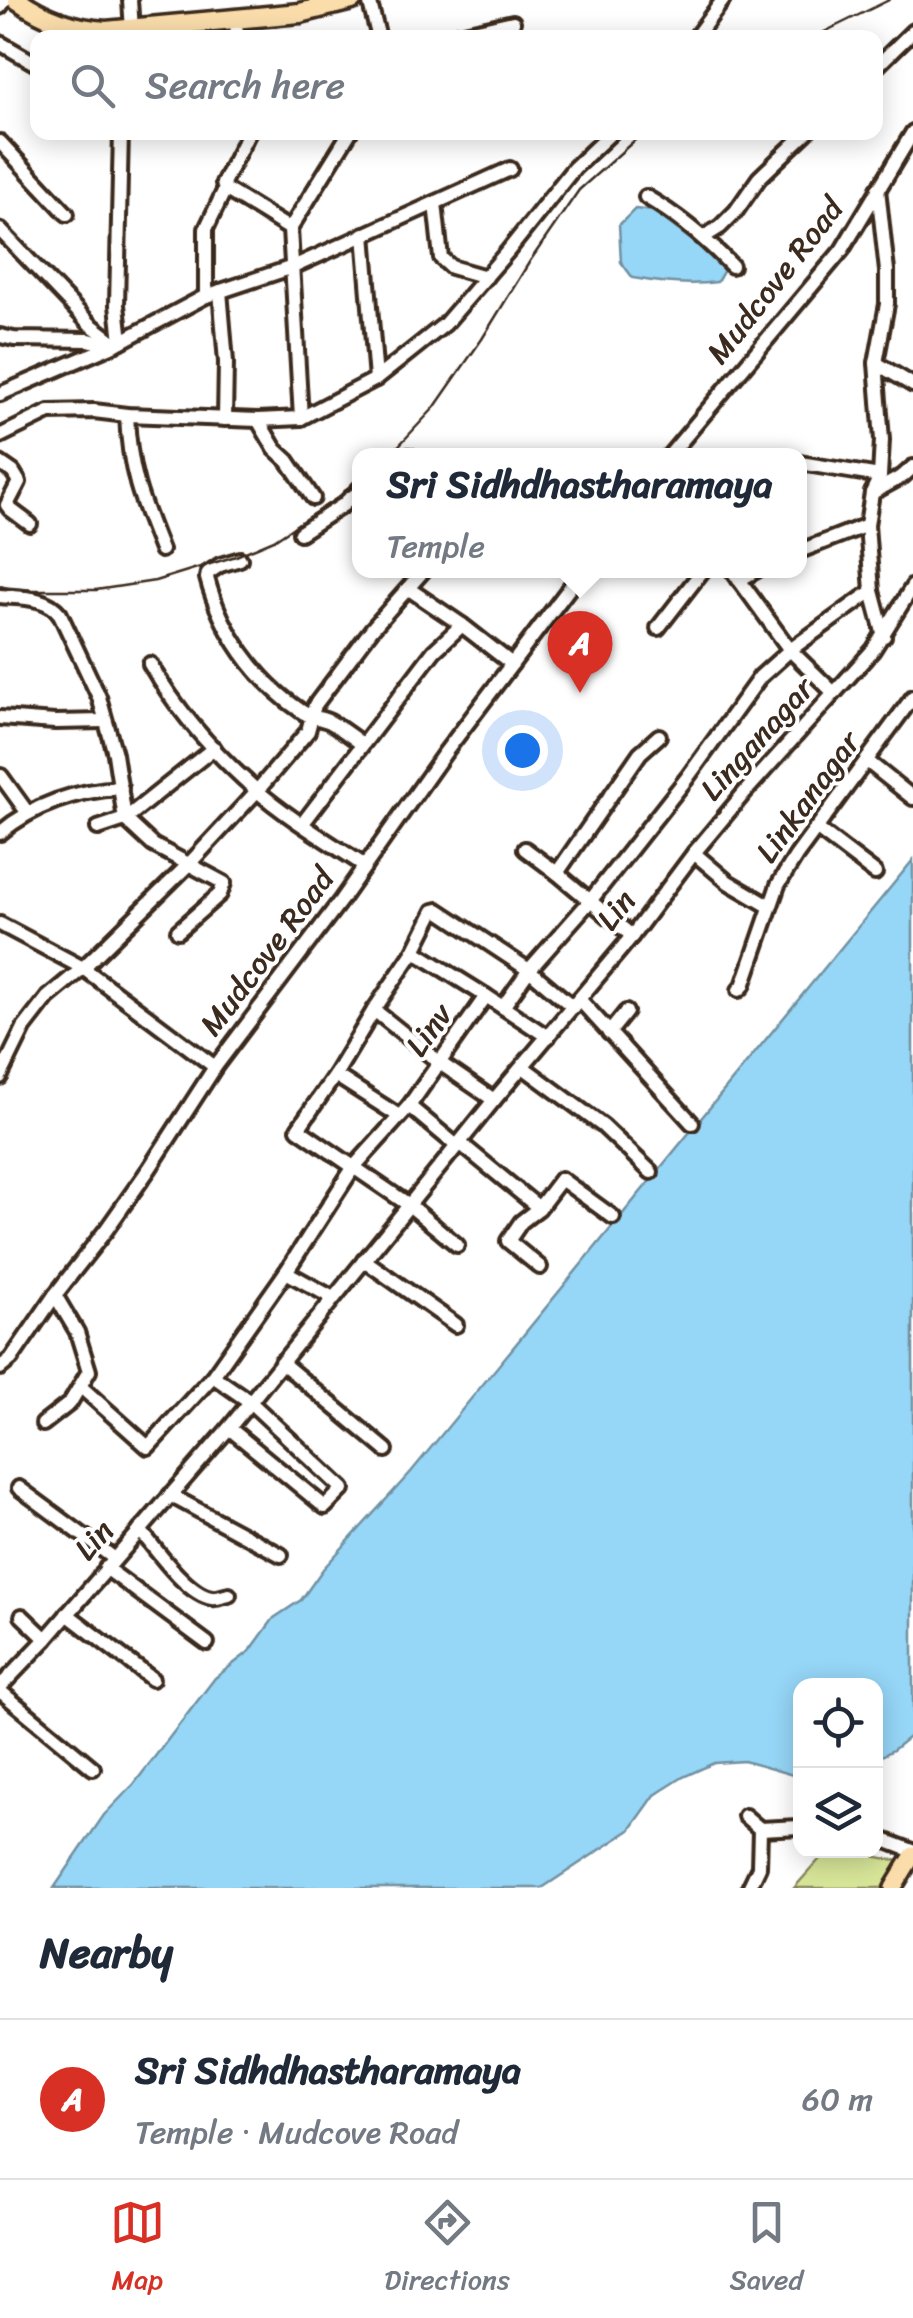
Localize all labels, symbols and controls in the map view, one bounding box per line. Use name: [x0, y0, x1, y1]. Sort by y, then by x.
search box: [30, 30, 883, 140]
text: Search here: [145, 52, 345, 119]
icon: search: [65, 58, 120, 113]
street label: Mudcove Road: [691, 183, 860, 377]
popup: [352, 448, 807, 578]
text: Sri Sidhdhastharamaya: [386, 451, 773, 518]
text: Temple: [386, 518, 485, 575]
pin: A: [548, 610, 612, 693]
street label: Linganagar: [685, 662, 830, 815]
street label: Linkanagar: [740, 717, 877, 876]
your location: [497, 725, 548, 776]
street label: Mudcove Road: [184, 853, 351, 1049]
street label: Lin: [581, 876, 651, 944]
street label: Linv: [390, 990, 469, 1069]
street label: Lin: [59, 1506, 129, 1574]
map controls: [793, 1678, 883, 1858]
button: locate: [793, 1678, 883, 1768]
button: layers: [793, 1768, 883, 1858]
text: Nearby: [40, 1916, 173, 1990]
text: Sri Sidhdhastharamaya: [135, 2037, 521, 2104]
text: A: [62, 2071, 83, 2128]
text: 60 m: [802, 2071, 873, 2128]
text: Temple · Mudcove Road: [135, 2104, 458, 2161]
tab: Map: [110, 2195, 165, 2304]
tab: Directions: [384, 2195, 510, 2304]
tab: Saved: [729, 2195, 803, 2304]

